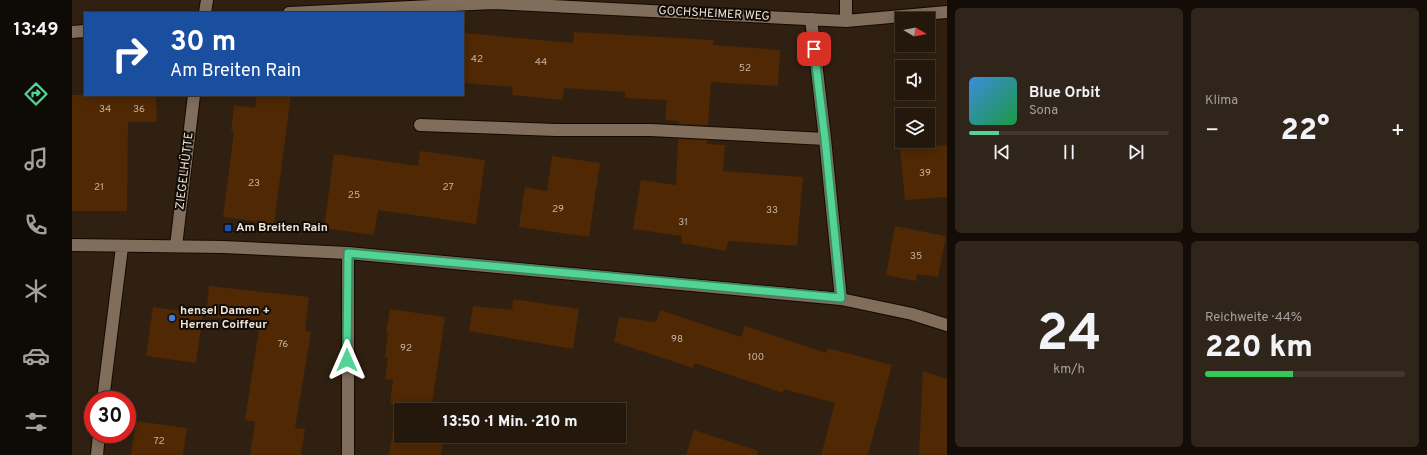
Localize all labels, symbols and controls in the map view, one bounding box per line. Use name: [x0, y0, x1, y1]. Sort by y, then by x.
street label: GOCHSHEIMER WEG: [658, 3, 770, 25]
north arrow: [895, 12, 935, 52]
map controls: [895, 12, 935, 148]
text: 13:49: [13, 19, 59, 42]
text: 30 m: [170, 25, 236, 61]
icon: right: [104, 28, 156, 80]
pin: [797, 32, 831, 66]
icon: arrive: [803, 38, 825, 60]
house number: 42: [471, 53, 483, 66]
house number: 44: [535, 56, 547, 69]
text: Am Breiten Rain: [170, 60, 301, 83]
button: sound: [895, 60, 935, 100]
house number: 52: [739, 62, 751, 75]
icon: directions: [22, 80, 50, 108]
text: Blue Orbit: [1029, 84, 1100, 103]
text: Klima: [1205, 93, 1238, 109]
house number: 34: [99, 103, 111, 116]
house number: 36: [133, 103, 145, 116]
text: Sona: [1029, 103, 1058, 119]
button: layers: [895, 108, 935, 148]
text: 22°: [1280, 113, 1330, 150]
text: −: [1205, 118, 1219, 145]
text: +: [1391, 118, 1405, 145]
street label: ZIEGELHÜTTE: [172, 131, 198, 211]
icon: previous: [991, 141, 1013, 163]
icon: pause: [1058, 141, 1080, 163]
icon: next: [1125, 141, 1147, 163]
icon: music: [22, 145, 50, 173]
house number: 39: [919, 167, 931, 180]
house number: 23: [248, 177, 260, 190]
house number: 21: [94, 181, 104, 194]
house number: 27: [442, 181, 454, 194]
house number: 25: [348, 189, 360, 202]
house number: 29: [552, 203, 564, 216]
house number: 33: [766, 204, 778, 217]
icon: phone: [22, 211, 50, 239]
house number: 31: [678, 216, 688, 229]
place label: Am Breiten Rain: [236, 220, 328, 236]
marker: Am Breiten Rain: [223, 223, 233, 233]
house number: 35: [910, 250, 922, 263]
icon: climate: [22, 277, 50, 305]
place label: hensel Damen + Herren Coiffeur: [180, 303, 270, 333]
text: 24: [1036, 303, 1102, 369]
text: Reichweite · 44%: [1205, 310, 1302, 326]
marker: hensel Damen + Herren Coiffeur: [167, 313, 177, 323]
text: 220 km: [1205, 330, 1313, 367]
house number: 98: [671, 333, 683, 346]
house number: 76: [278, 338, 288, 351]
position arrow: [326, 339, 368, 381]
icon: car: [22, 342, 50, 370]
house number: 92: [400, 342, 412, 355]
house number: 100: [748, 351, 764, 364]
text: km/h: [1053, 362, 1085, 378]
speed limit sign: 30: [84, 391, 136, 443]
icon: filters: [22, 408, 50, 436]
text: 13:50 · 1 Min. · 210 m: [443, 413, 577, 432]
house number: 72: [153, 435, 165, 448]

